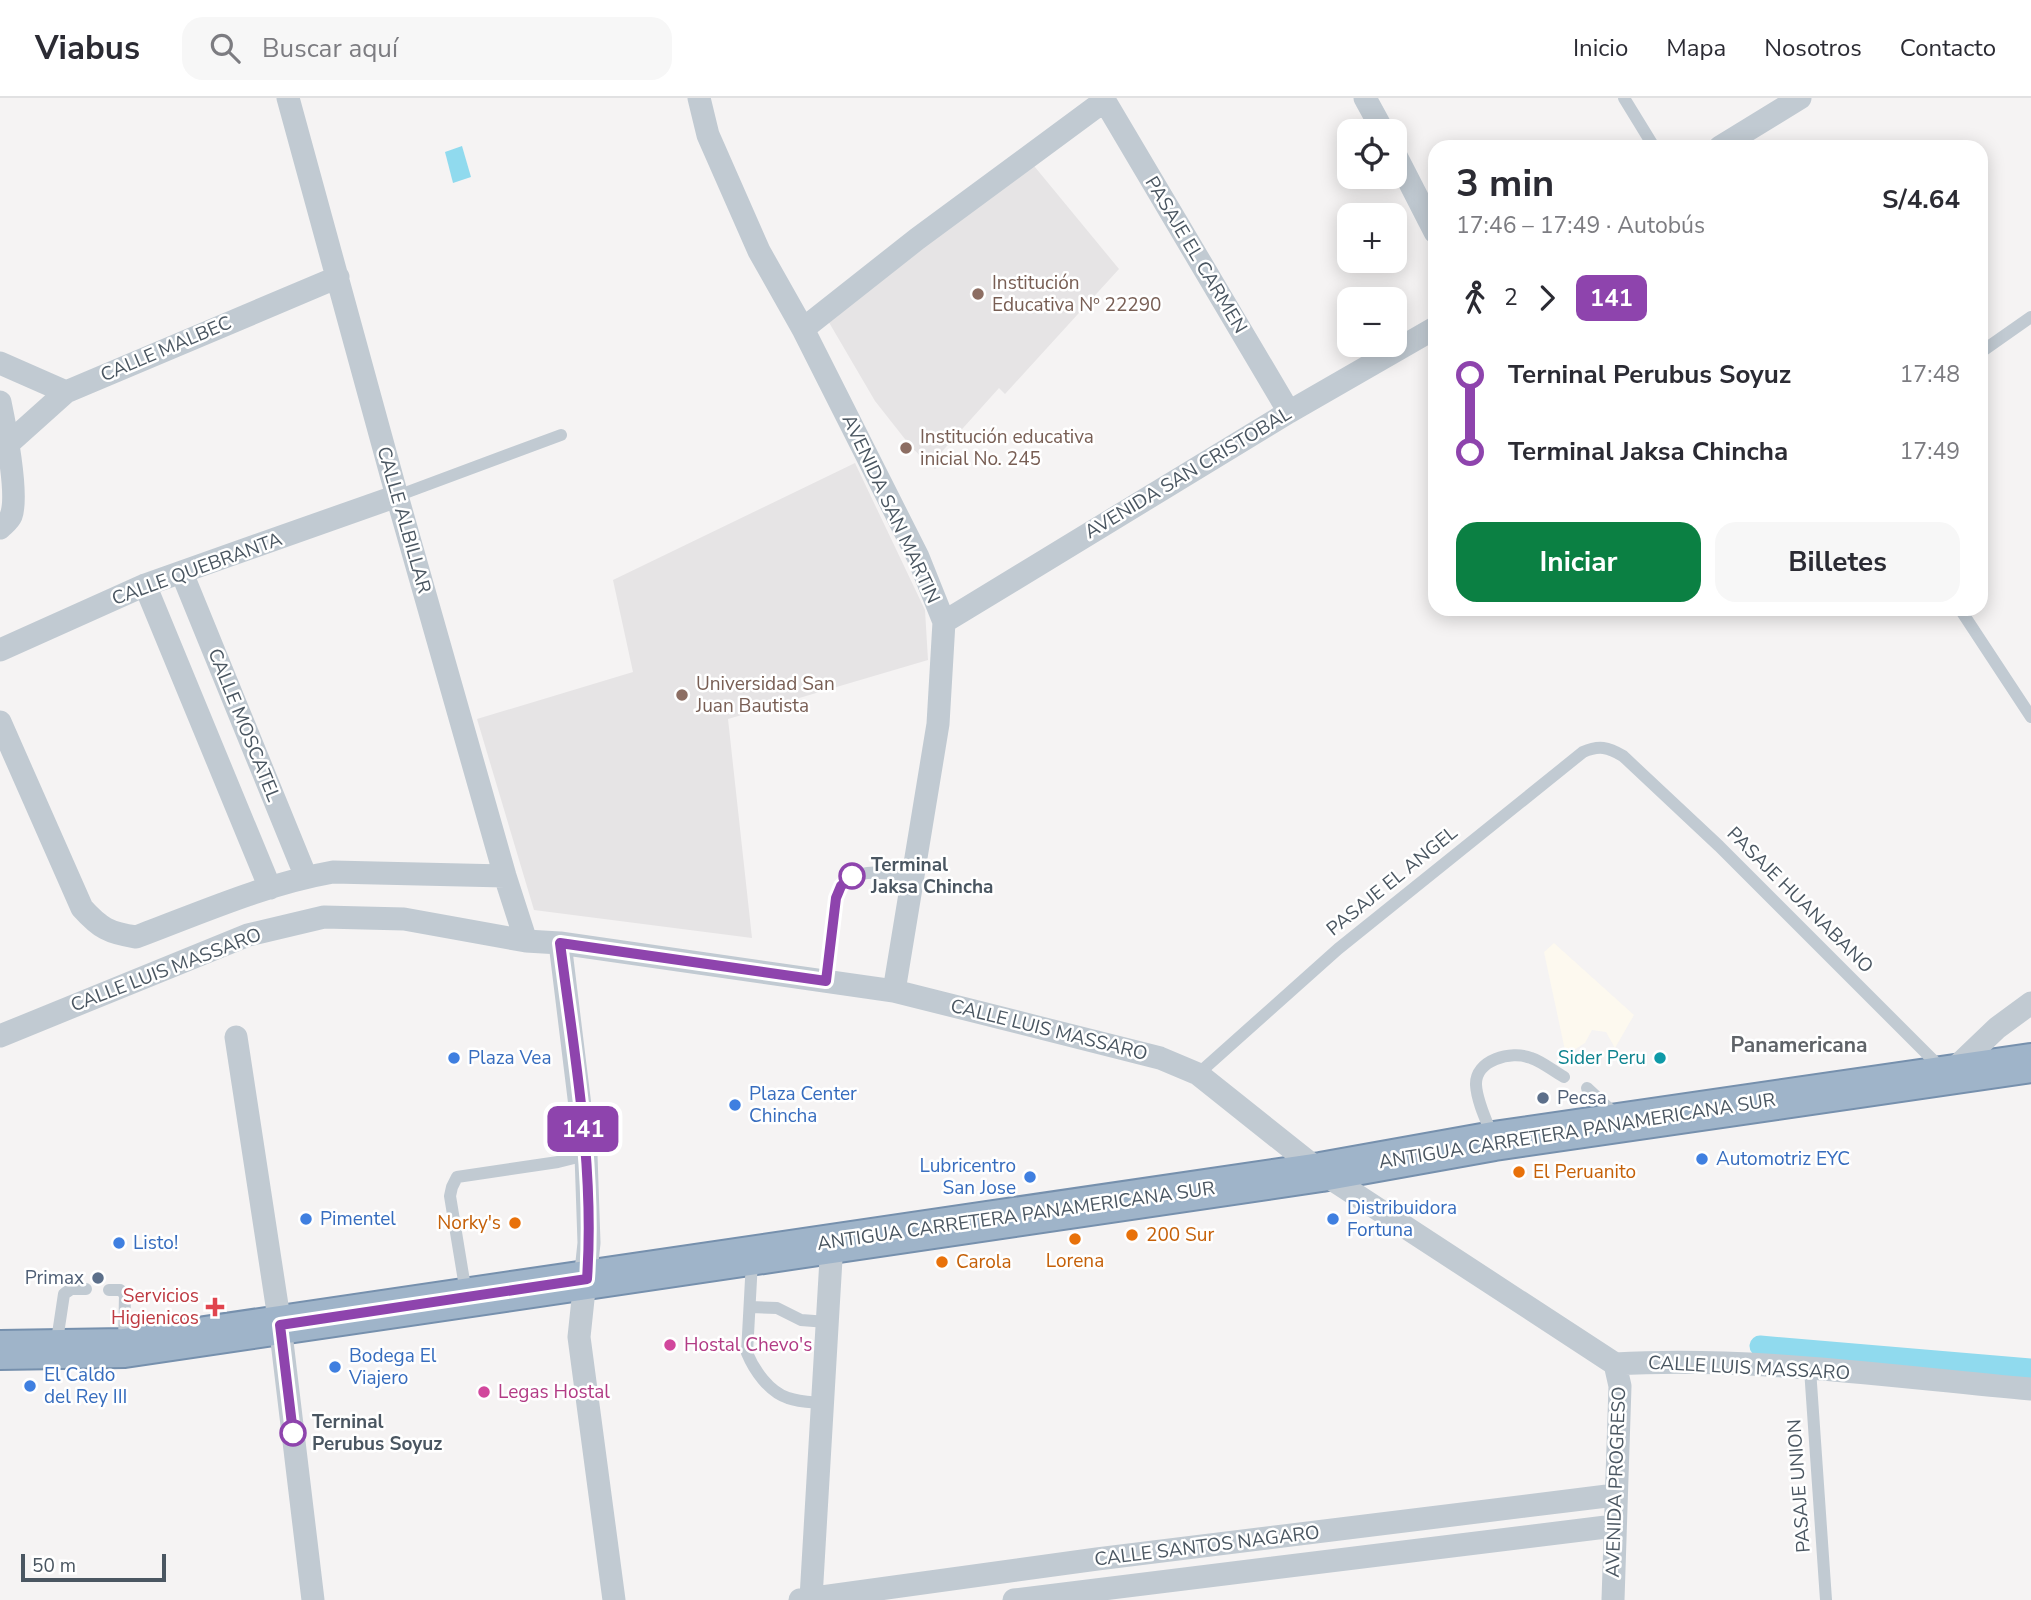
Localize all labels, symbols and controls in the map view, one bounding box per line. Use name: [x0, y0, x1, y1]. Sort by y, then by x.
search box: [182, 17, 672, 80]
text: Viabus: [35, 26, 140, 71]
icon: search: [206, 29, 244, 67]
text: Buscar aquí: [262, 31, 398, 66]
text: Inicio: [1573, 32, 1628, 64]
text: Mapa: [1666, 32, 1726, 64]
text: Nosotros: [1764, 32, 1862, 64]
text: Contacto: [1900, 32, 1996, 64]
map controls: [1337, 119, 1407, 357]
button: locate: [1337, 119, 1407, 189]
text: 3 min: [1456, 158, 1554, 209]
street label: PASAJE EL CARMEN: [1139, 172, 1253, 338]
text: S/4.64: [1882, 182, 1960, 217]
button: +: [1337, 203, 1407, 273]
text: 17:46 – 17:49 · Autobús: [1456, 210, 1705, 241]
place label: Institución Educativa Nº 22290: [992, 270, 1162, 318]
icon: walk: [1456, 279, 1494, 317]
icon: forward: [1528, 279, 1566, 317]
text: 2: [1504, 282, 1518, 313]
text: 141: [1590, 282, 1633, 314]
marker: Institución Educativa Nº 22290: [970, 286, 986, 302]
button: −: [1337, 287, 1407, 357]
street label: CALLE MALBEC: [96, 310, 236, 388]
text: Terninal Perubus Soyuz: [1508, 357, 1791, 392]
text: 17:48: [1900, 359, 1960, 390]
street label: AVENIDA SAN CRISTOBAL: [1080, 401, 1297, 545]
street label: AVENIDA SAN MARTIN: [836, 410, 946, 608]
place label: Institución educativa inicial No. 245: [920, 424, 1094, 472]
text: Terminal Jaksa Chincha: [1508, 434, 1788, 469]
text: 17:49: [1900, 436, 1960, 467]
marker: Institución educativa inicial No. 245: [898, 440, 914, 456]
street label: CALLE ALBILLAR: [371, 444, 437, 597]
button: Iniciar: [1456, 522, 1701, 602]
button: Billetes: [1715, 522, 1960, 602]
street label: CALLE QUEBRANTA: [108, 526, 286, 612]
street label: CALLE MOSCATEL: [201, 645, 287, 806]
place label: Universidad San Juan Bautista: [695, 671, 835, 719]
marker: Universidad San Juan Bautista: [674, 687, 690, 703]
street label: PASAJE EL ANGEL: [1321, 820, 1464, 942]
street label: PASAJE HUANABANO: [1721, 821, 1879, 979]
place label: Terminal Jaksa Chincha: [870, 852, 993, 900]
marker: Terminal Jaksa Chincha: [839, 863, 865, 889]
street label: CALLE LUIS MASSARO: [67, 922, 265, 1018]
street label: CALLE LUIS MASSARO: [948, 993, 1150, 1067]
district label: Panamericana: [1731, 1031, 1867, 1059]
place label: Plaza Vea: [468, 1045, 552, 1071]
place label: Sider Peru: [1558, 1045, 1646, 1071]
marker: Plaza Vea: [446, 1050, 462, 1066]
marker: Sider Peru: [1652, 1050, 1668, 1066]
place label: Plaza Center Chincha: [749, 1081, 857, 1129]
place label: Pecsa: [1557, 1085, 1607, 1111]
street label: ANTIGUA CARRETERA PANAMERICANA SUR: [1377, 1087, 1778, 1175]
marker: Pecsa: [1535, 1090, 1551, 1106]
marker: Plaza Center Chincha: [727, 1097, 743, 1113]
line badge: 141: [543, 1106, 623, 1152]
text: 141: [561, 1113, 605, 1145]
place label: Automotriz EYC: [1716, 1146, 1850, 1172]
marker: Automotriz EYC: [1694, 1151, 1710, 1167]
place label: Lubricentro San Jose: [920, 1153, 1016, 1201]
place label: El Peruanito: [1533, 1159, 1636, 1185]
marker: El Peruanito: [1511, 1164, 1527, 1180]
marker: Lubricentro San Jose: [1022, 1169, 1038, 1185]
street label: ANTIGUA CARRETERA PANAMERICANA SUR: [815, 1175, 1217, 1257]
place label: Distribuidora Fortuna: [1347, 1195, 1457, 1243]
place label: Pimentel: [320, 1206, 396, 1232]
place label: Norky's: [437, 1210, 501, 1236]
marker: Pimentel: [298, 1211, 314, 1227]
marker: Distribuidora Fortuna: [1325, 1211, 1341, 1227]
marker: Norky's: [507, 1215, 523, 1231]
place label: 200 Sur: [1146, 1222, 1214, 1248]
marker: 200 Sur: [1124, 1227, 1140, 1243]
place label: Listo!: [133, 1230, 178, 1256]
marker: Lorena: [1067, 1231, 1083, 1247]
marker: Listo!: [111, 1235, 127, 1251]
place label: Lorena: [1046, 1248, 1104, 1274]
place label: Carola: [956, 1249, 1011, 1275]
marker: Carola: [934, 1254, 950, 1270]
place label: Primax: [25, 1265, 84, 1291]
marker: Primax: [90, 1270, 106, 1286]
place label: Servicios Higienicos: [111, 1283, 199, 1331]
marker: Servicios Higienicos: [205, 1297, 225, 1317]
place label: Hostal Chevo's: [684, 1332, 812, 1358]
marker: Hostal Chevo's: [662, 1337, 678, 1353]
place label: Bodega El Viajero: [348, 1343, 437, 1391]
street label: CALLE LUIS MASSARO: [1647, 1350, 1851, 1386]
marker: Bodega El Viajero: [327, 1359, 343, 1375]
place label: El Caldo del Rey III: [44, 1362, 127, 1410]
marker: El Caldo del Rey III: [22, 1378, 38, 1394]
place label: Legas Hostal: [498, 1379, 610, 1405]
marker: Legas Hostal: [476, 1384, 492, 1400]
street label: AVENIDA PROGRESO: [1600, 1386, 1632, 1578]
place label: Terninal Perubus Soyuz: [312, 1409, 442, 1457]
street label: PASAJE UNION: [1781, 1418, 1817, 1554]
marker: Terninal Perubus Soyuz: [280, 1420, 306, 1446]
street label: CALLE SANTOS NAGARO: [1093, 1519, 1321, 1573]
scale bar: [21, 1551, 166, 1583]
text: 50 m: [32, 1553, 76, 1579]

